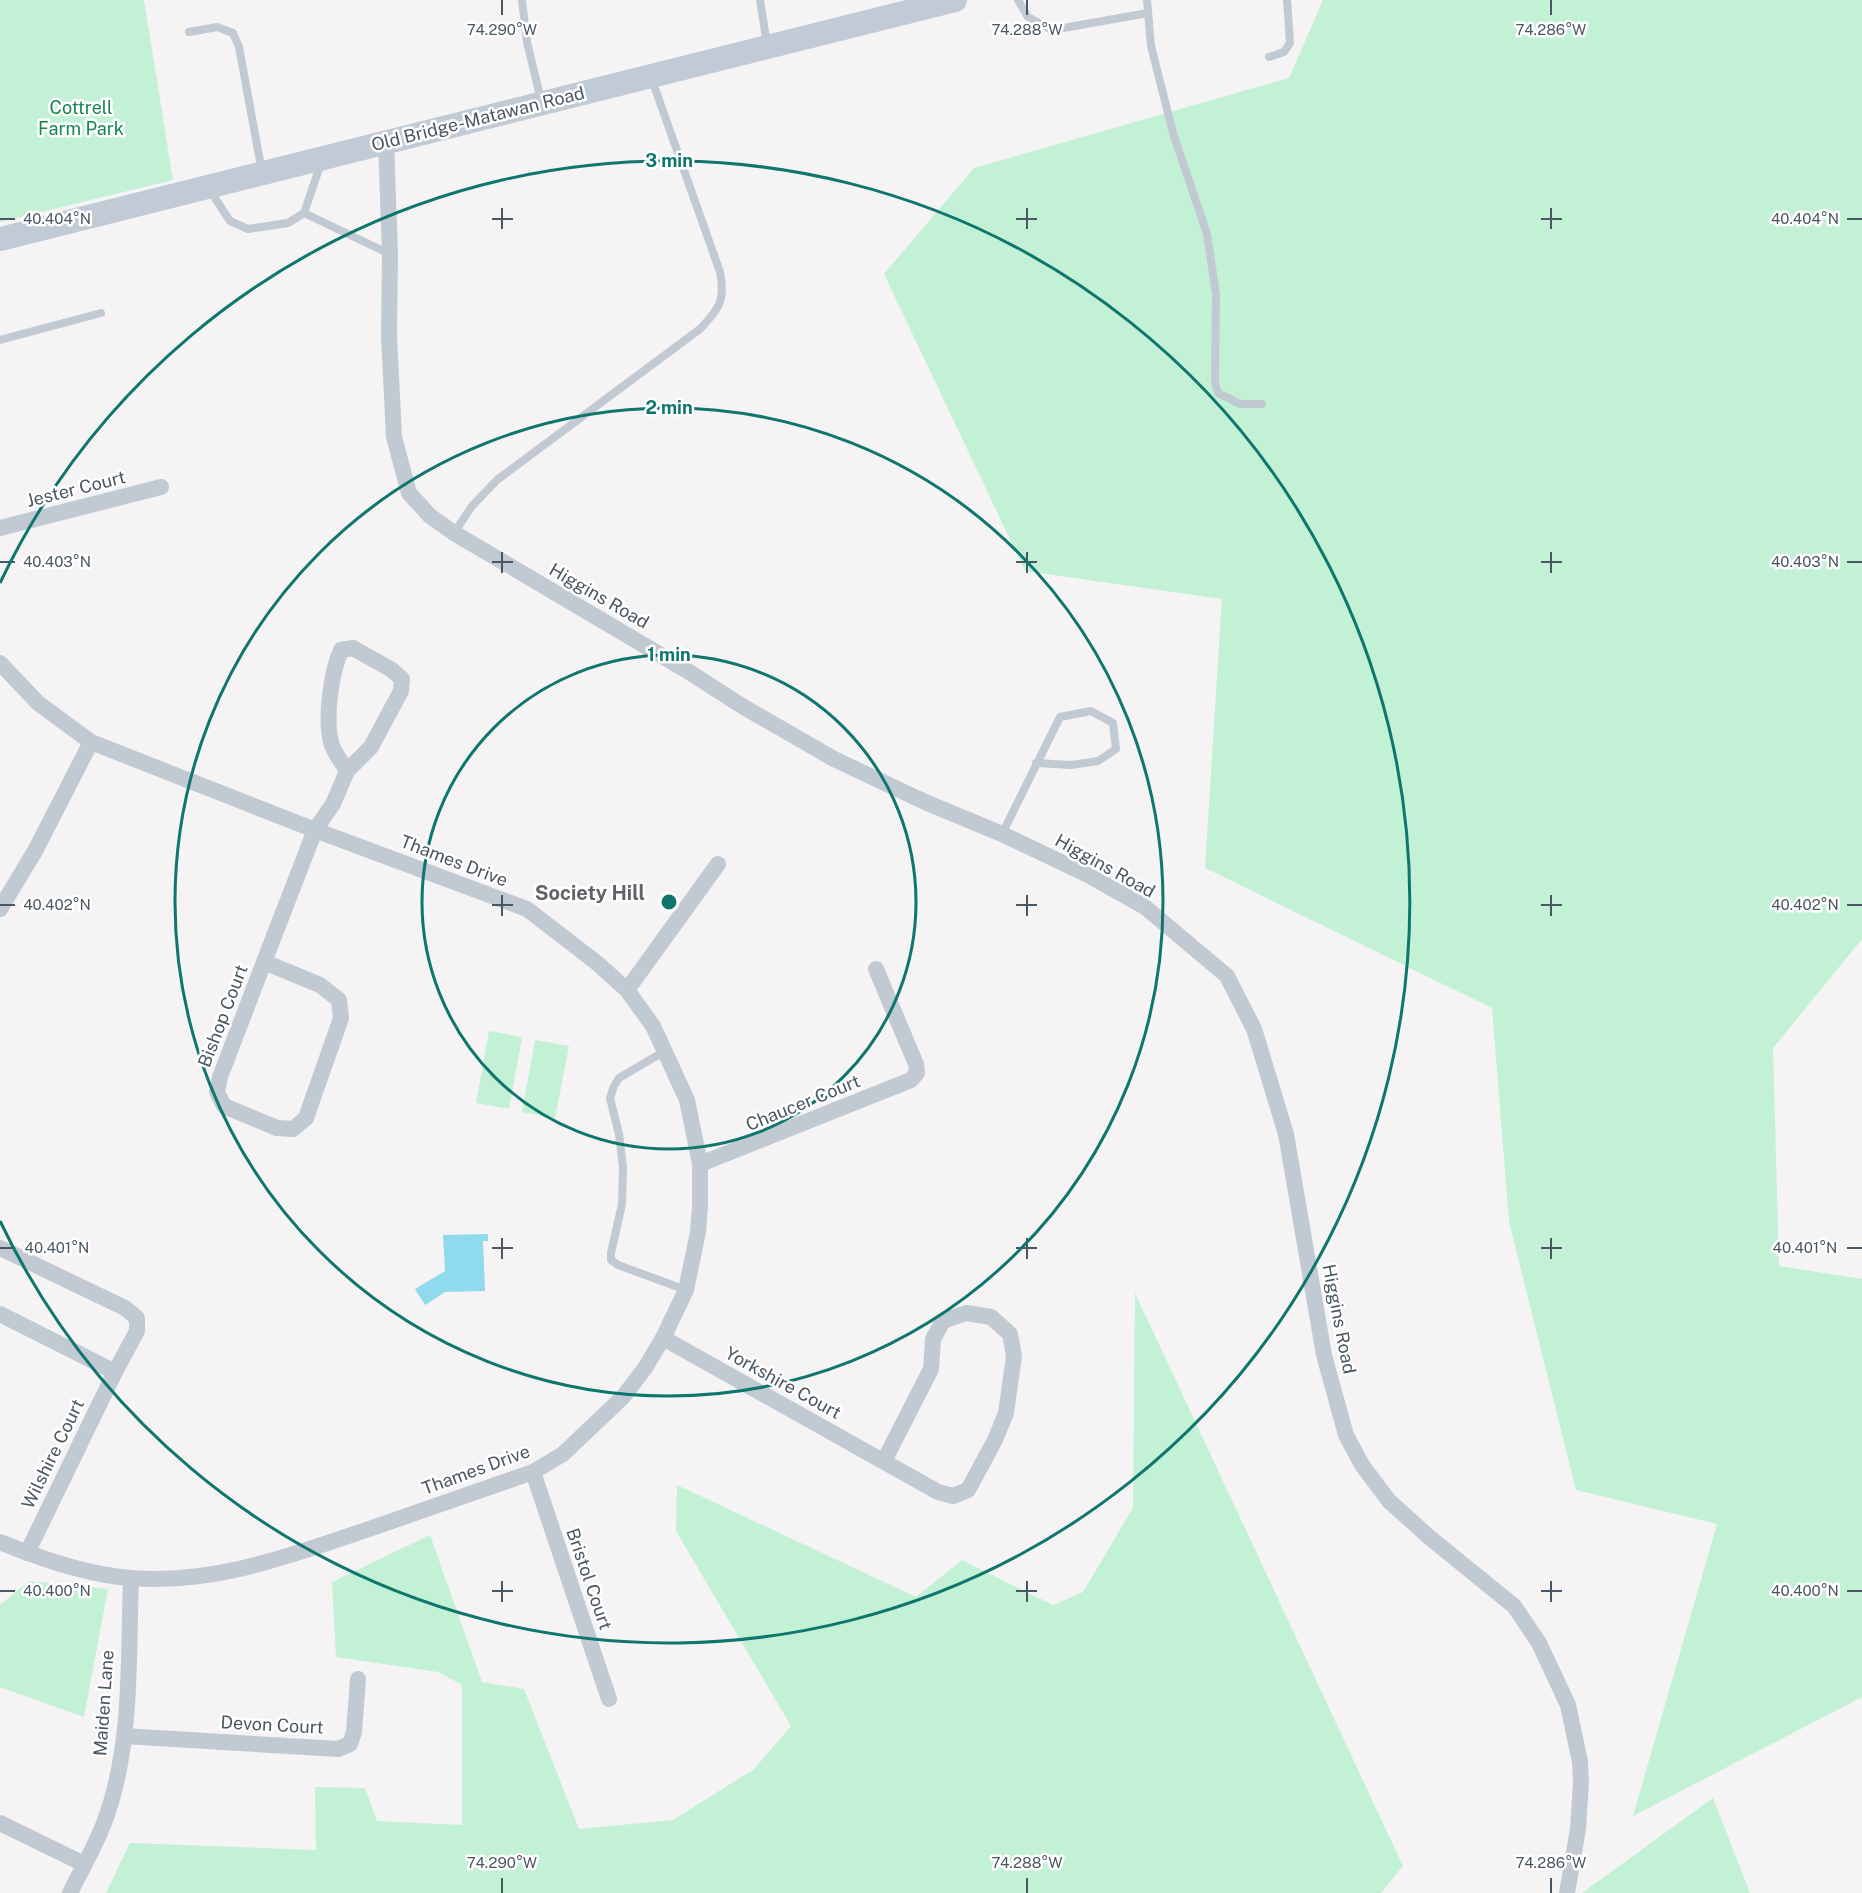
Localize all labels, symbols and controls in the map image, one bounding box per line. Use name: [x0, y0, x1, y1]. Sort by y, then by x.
text: 74.290°W: [467, 21, 537, 38]
text: 74.288°W: [991, 21, 1063, 38]
text: 74.286°W: [1516, 21, 1586, 38]
street label: Old Bridge-Matawan Road: [369, 82, 587, 155]
park label: Cottrell Farm Park: [38, 97, 124, 139]
text: 3 min: [645, 150, 693, 171]
text: 40.404°N: [23, 210, 91, 227]
text: 40.404°N: [1771, 210, 1839, 227]
text: 2 min: [645, 397, 693, 418]
street label: Jester Court: [24, 466, 128, 511]
text: 40.403°N: [23, 553, 91, 570]
text: 40.403°N: [1771, 553, 1839, 570]
street label: Higgins Road: [546, 559, 653, 632]
text: 1 min: [647, 644, 691, 665]
street label: Higgins Road: [1051, 829, 1159, 902]
street label: Thames Drive: [398, 830, 511, 891]
district label: Society Hill: [535, 881, 645, 905]
centre of rings: [659, 892, 679, 912]
text: 40.402°N: [23, 896, 91, 913]
text: 40.402°N: [1771, 896, 1839, 913]
street label: Bishop Court: [193, 962, 252, 1070]
street label: Chaucer Court: [743, 1070, 863, 1135]
text: 40.401°N: [25, 1239, 89, 1256]
text: 40.401°N: [1773, 1239, 1837, 1256]
street label: Higgins Road: [1319, 1262, 1360, 1376]
street label: Yorkshire Court: [722, 1342, 845, 1423]
street label: Wilshire Court: [17, 1396, 88, 1512]
street label: Thames Drive: [419, 1440, 533, 1499]
street label: Bristol Court: [562, 1525, 617, 1632]
text: 40.400°N: [23, 1582, 91, 1599]
text: 40.400°N: [1771, 1582, 1839, 1599]
street label: Maiden Lane: [89, 1649, 118, 1757]
street label: Devon Court: [220, 1711, 324, 1738]
text: 74.290°W: [467, 1854, 537, 1871]
text: 74.288°W: [991, 1854, 1063, 1871]
text: 74.286°W: [1516, 1854, 1586, 1871]

